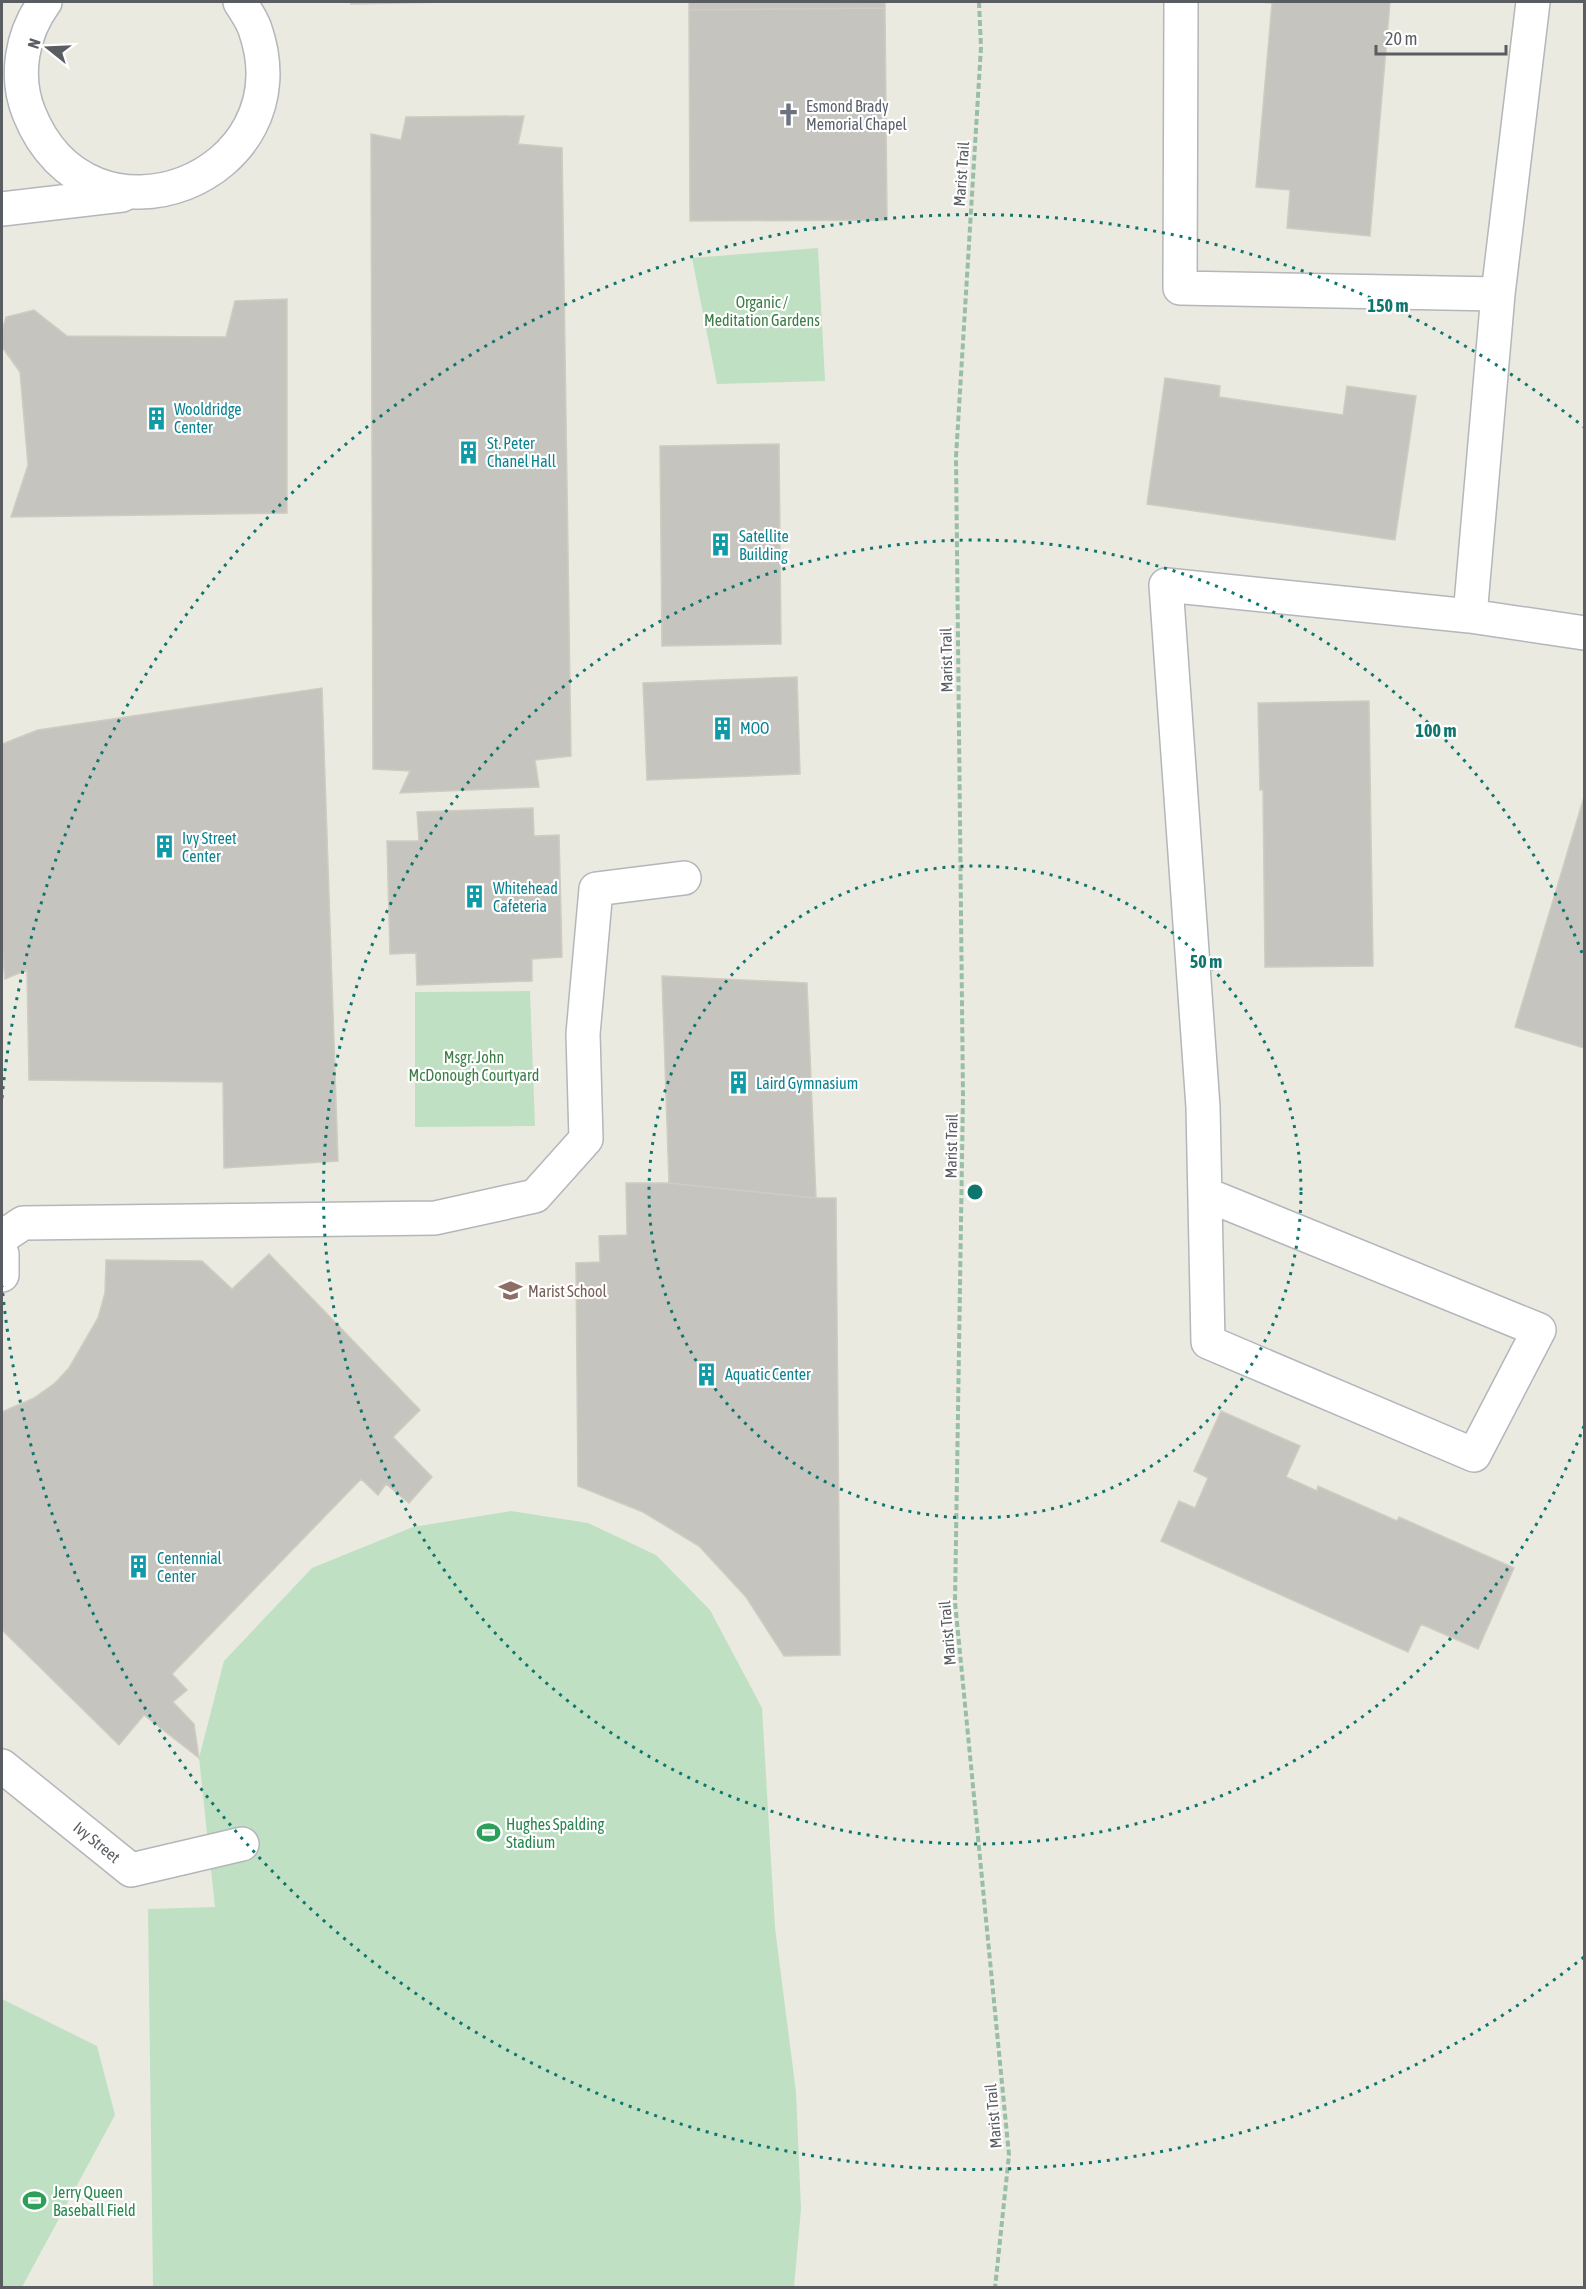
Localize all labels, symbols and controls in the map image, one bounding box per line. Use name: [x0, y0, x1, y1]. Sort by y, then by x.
north arrow: [18, 18, 78, 78]
scale bar: [1376, 18, 1506, 56]
text: 20 m: [1385, 28, 1417, 49]
text: N: [24, 36, 44, 51]
place label: Esmond Brady Memorial Chapel: [806, 97, 908, 134]
church icon: Esmond Brady Memorial Chapel: [775, 102, 801, 128]
street label: Marist Trail: [950, 140, 972, 207]
park label: Organic / Meditation Gardens: [704, 293, 820, 329]
text: 150 m: [1368, 295, 1408, 316]
place label: Wooldridge Center: [174, 400, 242, 436]
building icon: Wooldridge Center: [143, 405, 169, 431]
place label: St. Peter Chanel Hall: [487, 434, 557, 470]
building icon: St. Peter Chanel Hall: [456, 439, 482, 465]
place label: Satellite Building: [739, 527, 789, 564]
building icon: Satellite Building: [708, 532, 734, 558]
street label: Marist Trail: [936, 627, 956, 693]
building icon: MOO: [709, 715, 735, 741]
place label: MOO: [740, 719, 769, 737]
text: 100 m: [1416, 720, 1456, 741]
place label: Ivy Street Center: [182, 829, 237, 865]
building icon: Ivy Street Center: [151, 834, 177, 860]
place label: Whitehead Cafeteria: [493, 879, 558, 915]
building icon: Whitehead Cafeteria: [462, 884, 488, 910]
text: 50 m: [1190, 951, 1222, 972]
park label: Msgr. John McDonough Courtyard: [409, 1048, 539, 1085]
building icon: Laird Gymnasium: [725, 1070, 751, 1096]
place label: Laird Gymnasium: [756, 1074, 858, 1093]
street label: Marist Trail: [941, 1113, 961, 1179]
centre of rings: [965, 1182, 985, 1202]
school or university icon: Marist School: [497, 1278, 523, 1304]
place label: Marist School: [528, 1282, 607, 1300]
building icon: Aquatic Center: [694, 1361, 720, 1387]
place label: Aquatic Center: [725, 1365, 811, 1384]
place label: Centennial Center: [157, 1549, 223, 1585]
building icon: Centennial Center: [126, 1554, 152, 1580]
street label: Marist Trail: [935, 1599, 959, 1666]
place label: Hughes Spalding Stadium: [506, 1815, 605, 1851]
street label: Ivy Street: [70, 1818, 124, 1867]
sports icon: Hughes Spalding Stadium: [475, 1820, 501, 1846]
street label: Marist Trail: [981, 2082, 1005, 2149]
place label: Jerry Queen Baseball Field: [53, 2183, 136, 2219]
sports icon: Jerry Queen Baseball Field: [22, 2188, 48, 2214]

